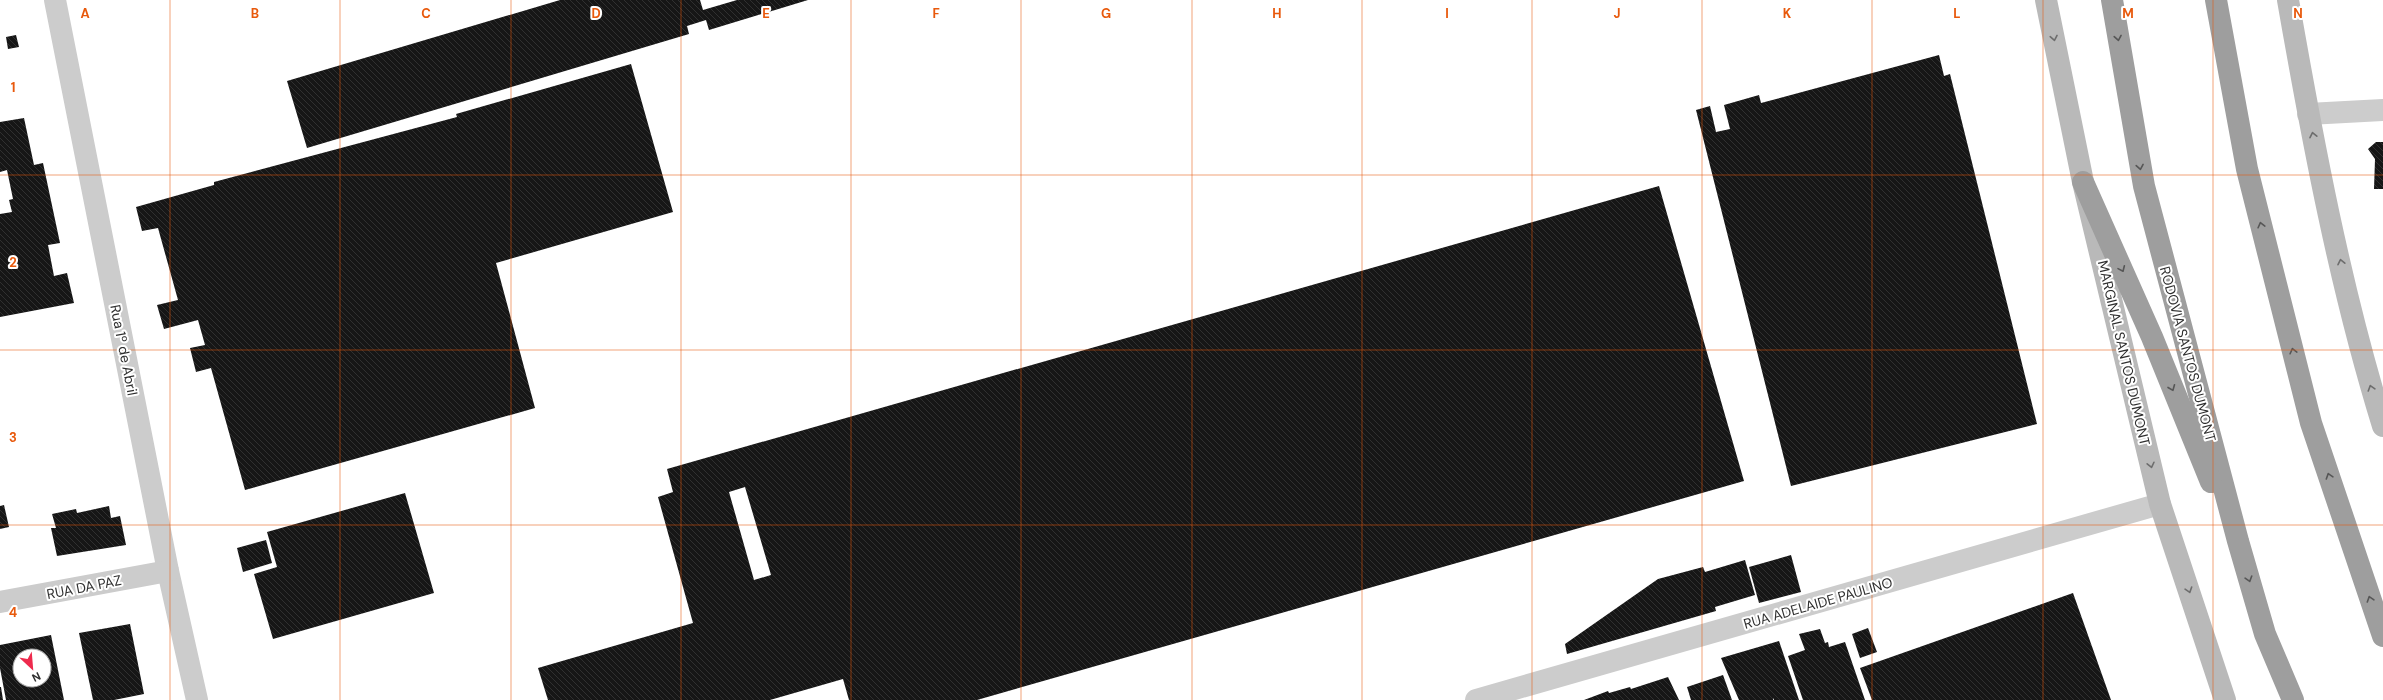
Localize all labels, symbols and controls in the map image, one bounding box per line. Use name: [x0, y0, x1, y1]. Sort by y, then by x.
text: A: [80, 5, 90, 22]
text: B: [251, 5, 259, 22]
text: C: [421, 5, 431, 22]
text: D: [591, 5, 601, 22]
text: E: [762, 5, 770, 22]
text: F: [932, 5, 940, 22]
text: G: [1101, 5, 1111, 22]
text: H: [1272, 5, 1282, 22]
text: I: [1445, 5, 1449, 22]
text: J: [1613, 5, 1621, 22]
text: K: [1783, 5, 1792, 22]
text: L: [1953, 5, 1961, 22]
text: M: [2122, 5, 2134, 22]
text: N: [2293, 5, 2303, 22]
one-way arrow: [2050, 35, 2058, 41]
one-way arrow: [2114, 35, 2122, 42]
text: 1: [11, 79, 15, 96]
one-way arrow: [2309, 132, 2317, 138]
one-way arrow: [2135, 164, 2144, 170]
one-way arrow: [2257, 222, 2265, 228]
text: 2: [9, 254, 17, 271]
street label: MARGINAL SANTOS DUMONT: [2094, 259, 2154, 447]
one-way arrow: [2337, 259, 2345, 265]
street label: RODOVIA SANTOS DUMONT: [2156, 264, 2220, 444]
one-way arrow: [2117, 265, 2125, 272]
street label: Rua 1º de Abril: [106, 303, 142, 397]
one-way arrow: [2289, 348, 2297, 354]
one-way arrow: [2168, 385, 2176, 392]
one-way arrow: [2367, 385, 2376, 392]
text: 3: [9, 429, 17, 446]
one-way arrow: [2146, 462, 2155, 469]
one-way arrow: [2325, 472, 2333, 479]
street label: RUA DA PAZ: [45, 571, 123, 603]
street label: RUA ADELAIDE PAULINO: [1741, 573, 1895, 633]
one-way arrow: [2244, 575, 2253, 582]
one-way arrow: [2184, 586, 2192, 593]
one-way arrow: [2366, 596, 2375, 603]
text: 4: [9, 604, 17, 621]
north arrow: [12, 648, 52, 688]
text: N: [30, 669, 43, 685]

